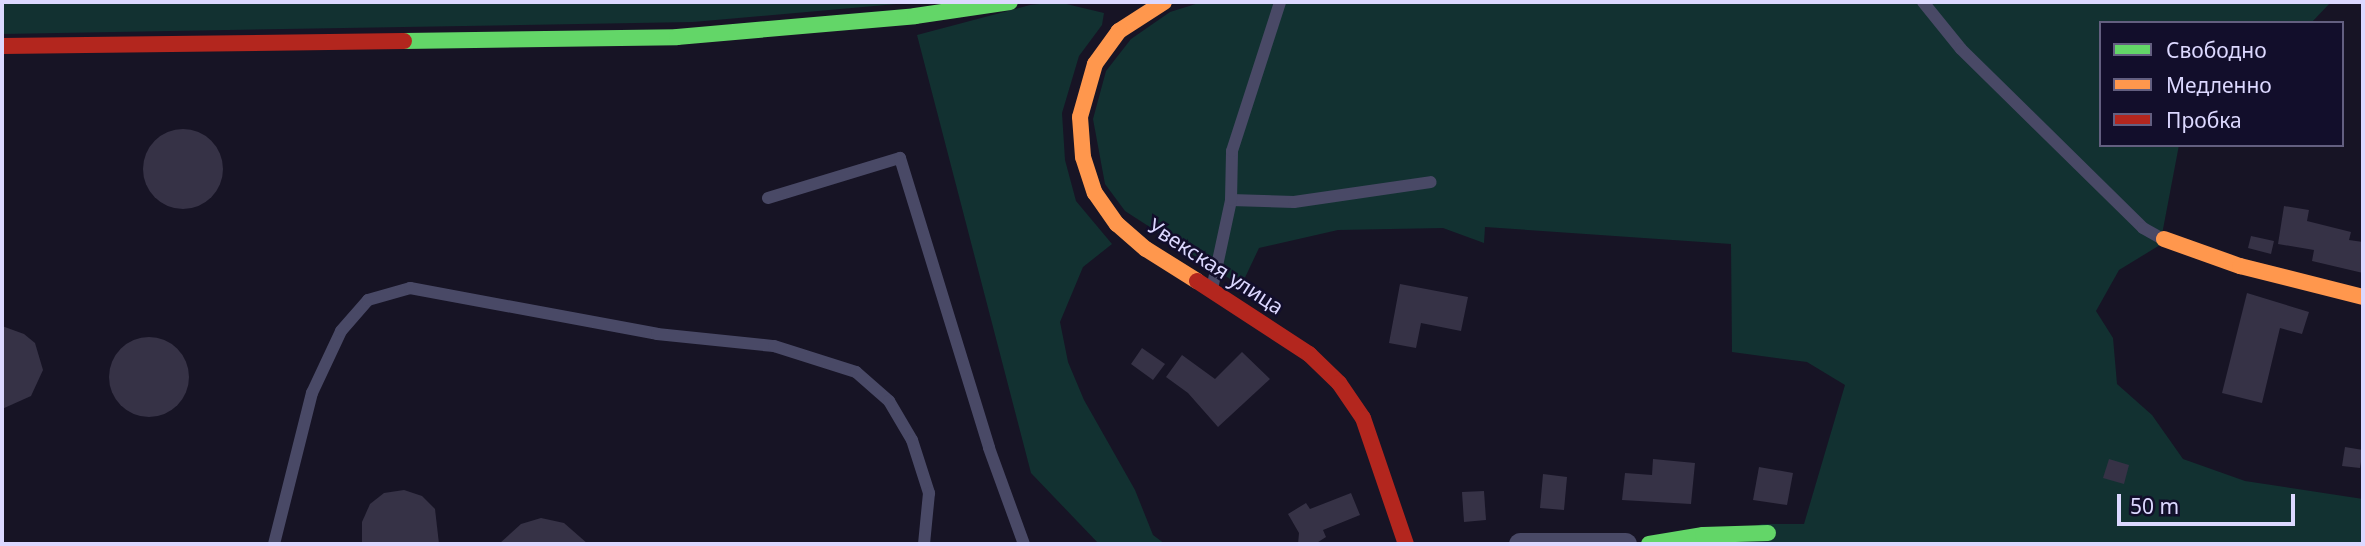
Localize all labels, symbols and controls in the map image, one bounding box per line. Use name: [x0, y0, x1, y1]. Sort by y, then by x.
legend: [2099, 21, 2344, 147]
text: Свободно: [2166, 36, 2267, 64]
text: Медленно: [2166, 71, 2272, 99]
text: Пробка: [2166, 106, 2242, 134]
street label: Увекская улица: [1143, 213, 1289, 319]
scale bar: [2120, 480, 2298, 524]
text: 50 m: [2130, 492, 2179, 520]

